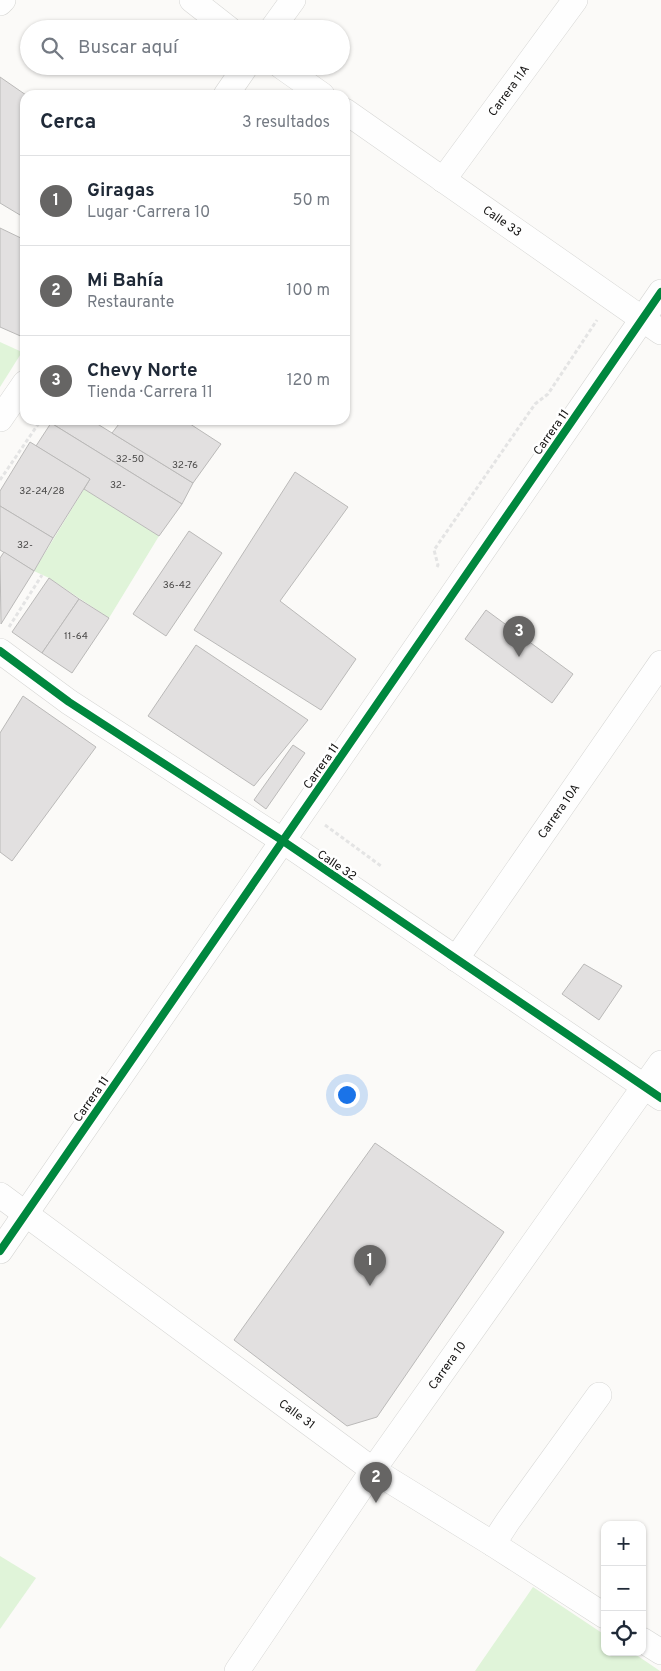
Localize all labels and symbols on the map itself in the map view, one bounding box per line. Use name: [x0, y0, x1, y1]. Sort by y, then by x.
street label: Carrera 11A: [485, 62, 534, 120]
street label: Calle 33: [479, 203, 524, 241]
street label: Carrera 11: [530, 407, 573, 459]
house number: 32-50: [116, 453, 144, 466]
house number: 32-76: [172, 459, 198, 472]
house number: 32-: [110, 479, 126, 492]
house number: 32-24/28: [19, 485, 65, 498]
house number: 32-: [17, 539, 33, 552]
house number: 36-42: [163, 579, 191, 592]
pin: 3: [503, 616, 535, 657]
house number: 11-64: [64, 630, 88, 643]
street label: Carrera 11: [300, 741, 343, 793]
street label: Carrera 10A: [535, 781, 584, 842]
street label: Calle 32: [314, 847, 359, 885]
street label: Carrera 11: [70, 1074, 113, 1126]
your location: [334, 1082, 360, 1108]
pin: 1: [354, 1245, 386, 1286]
street label: Carrera 10: [425, 1339, 471, 1393]
street label: Calle 31: [275, 1396, 318, 1433]
pin: 2: [360, 1462, 392, 1503]

